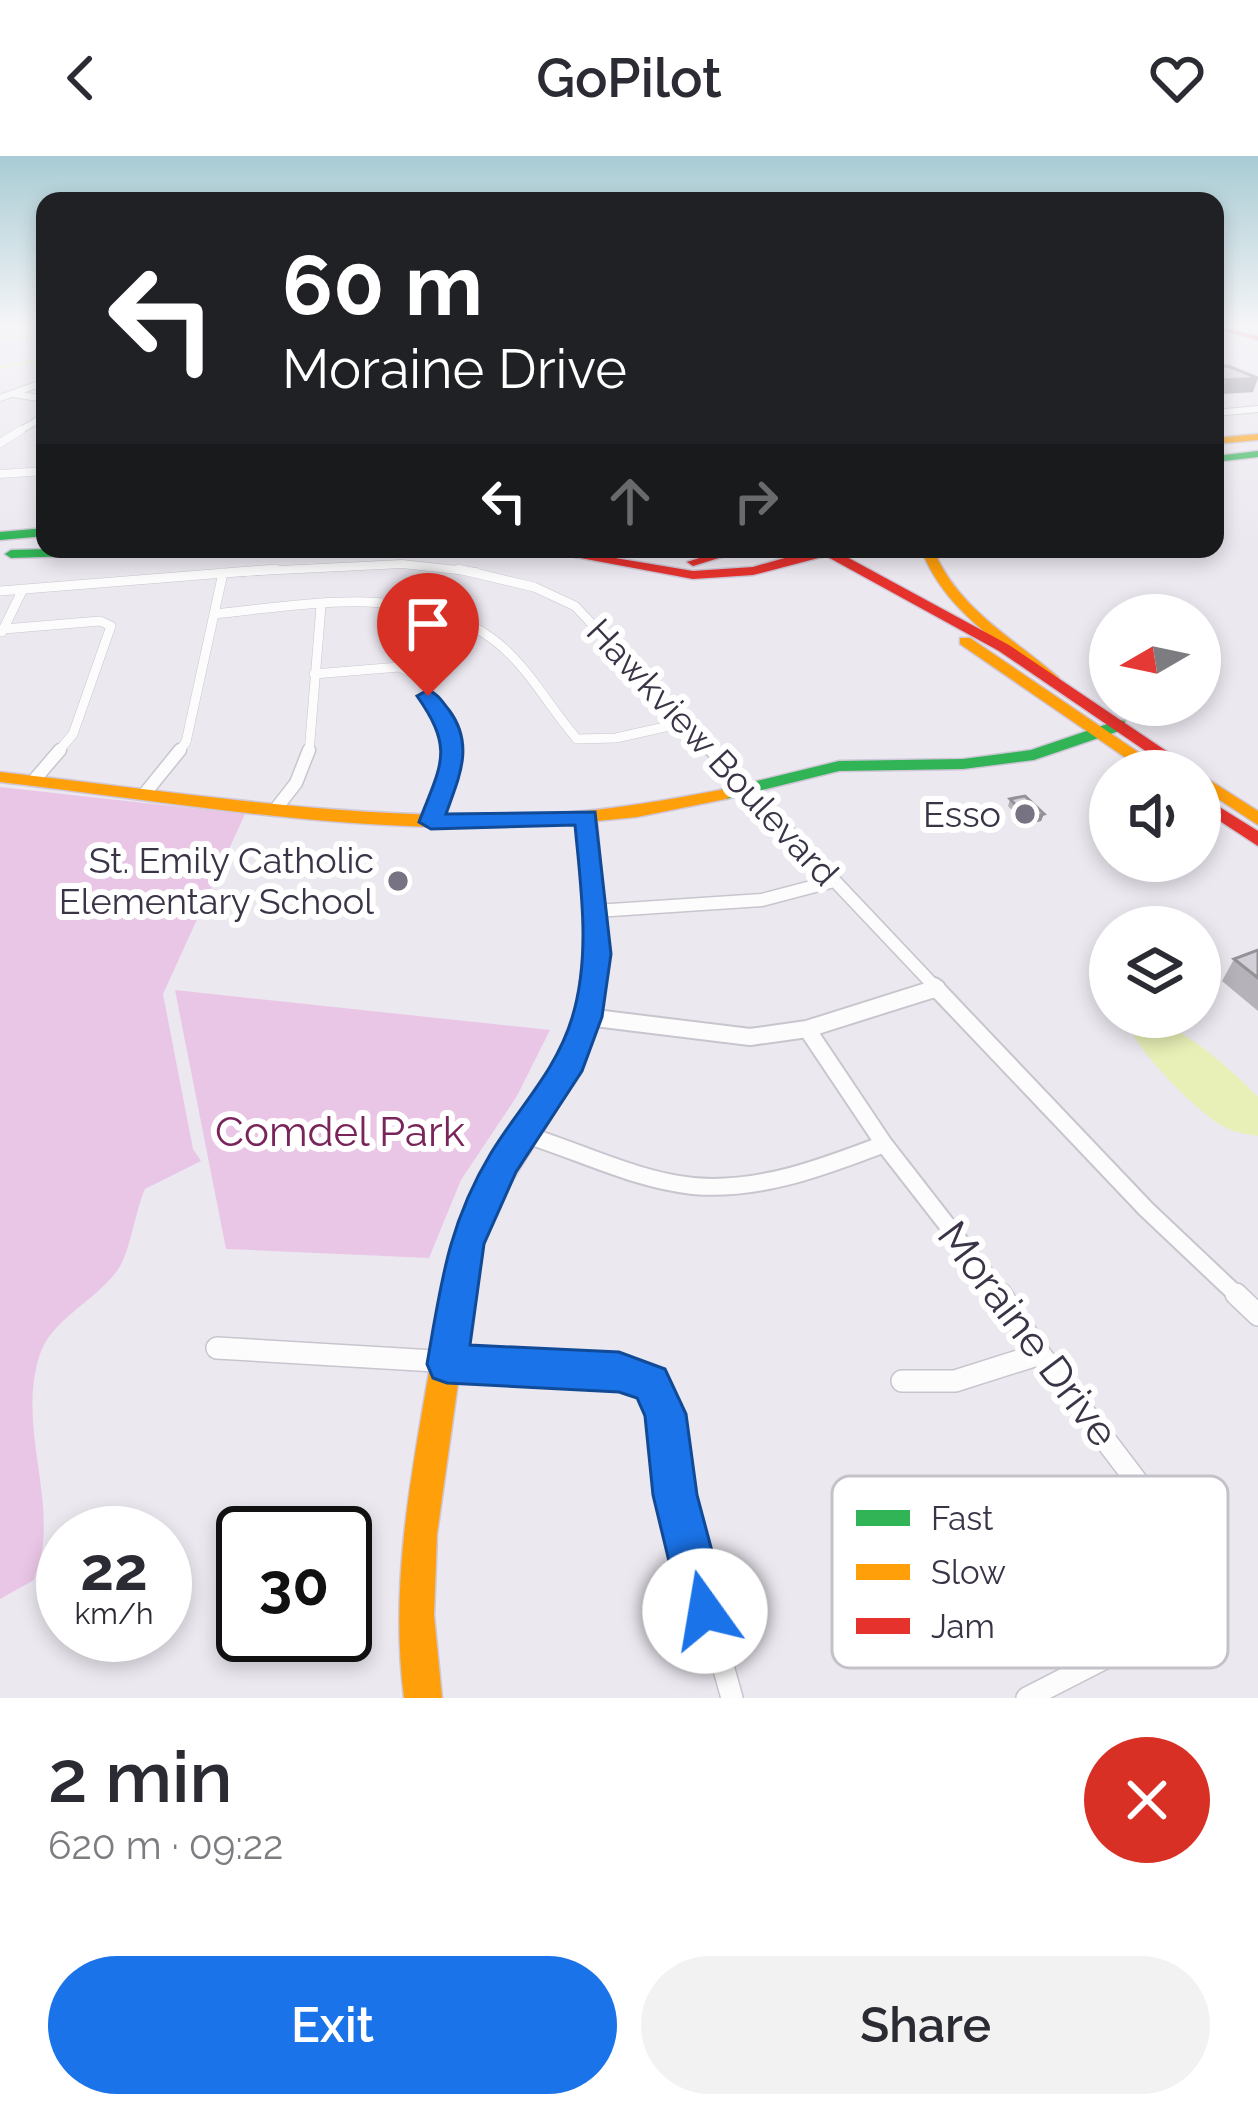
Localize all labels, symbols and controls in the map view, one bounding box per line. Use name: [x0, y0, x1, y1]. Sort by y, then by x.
icon: back: [48, 45, 114, 111]
icon: heart: [1144, 45, 1210, 111]
text: GoPilot: [536, 46, 722, 110]
text: 60 m: [282, 236, 483, 335]
icon: left: [84, 240, 240, 396]
text: Moraine Drive: [282, 337, 627, 401]
icon: left: [471, 468, 537, 534]
icon: ahead: [597, 468, 663, 534]
icon: right: [723, 468, 789, 534]
pin: [377, 573, 479, 696]
icon: arrive: [395, 591, 461, 657]
north arrow: [1089, 594, 1221, 726]
map controls: [1089, 594, 1221, 1038]
street label: Hawkview Boulevard: [579, 610, 847, 894]
button: sound: [1089, 750, 1221, 882]
place label: Esso: [923, 793, 1001, 835]
marker: Esso: [1012, 801, 1038, 827]
place label: St. Emily Catholic Elementary School: [59, 839, 374, 922]
marker: St. Emily Catholic Elementary School: [385, 868, 411, 894]
button: layers: [1089, 906, 1221, 1038]
park label: Comdel Park: [215, 1107, 465, 1156]
street label: Moraine Drive: [928, 1212, 1128, 1456]
legend: [832, 1476, 1228, 1668]
text: Fast: [931, 1499, 993, 1538]
speed limit sign: 30: [216, 1506, 372, 1662]
text: 22: [80, 1534, 148, 1604]
position arrow: [642, 1548, 768, 1674]
text: Slow: [931, 1553, 1006, 1592]
text: km/h: [74, 1596, 154, 1631]
text: Jam: [931, 1607, 995, 1646]
text: 2 min: [48, 1734, 232, 1819]
button: close: [1084, 1737, 1210, 1863]
text: 620 m · 09:22: [48, 1822, 283, 1868]
button: Exit: [48, 1956, 617, 2094]
button: Share: [641, 1956, 1210, 2094]

